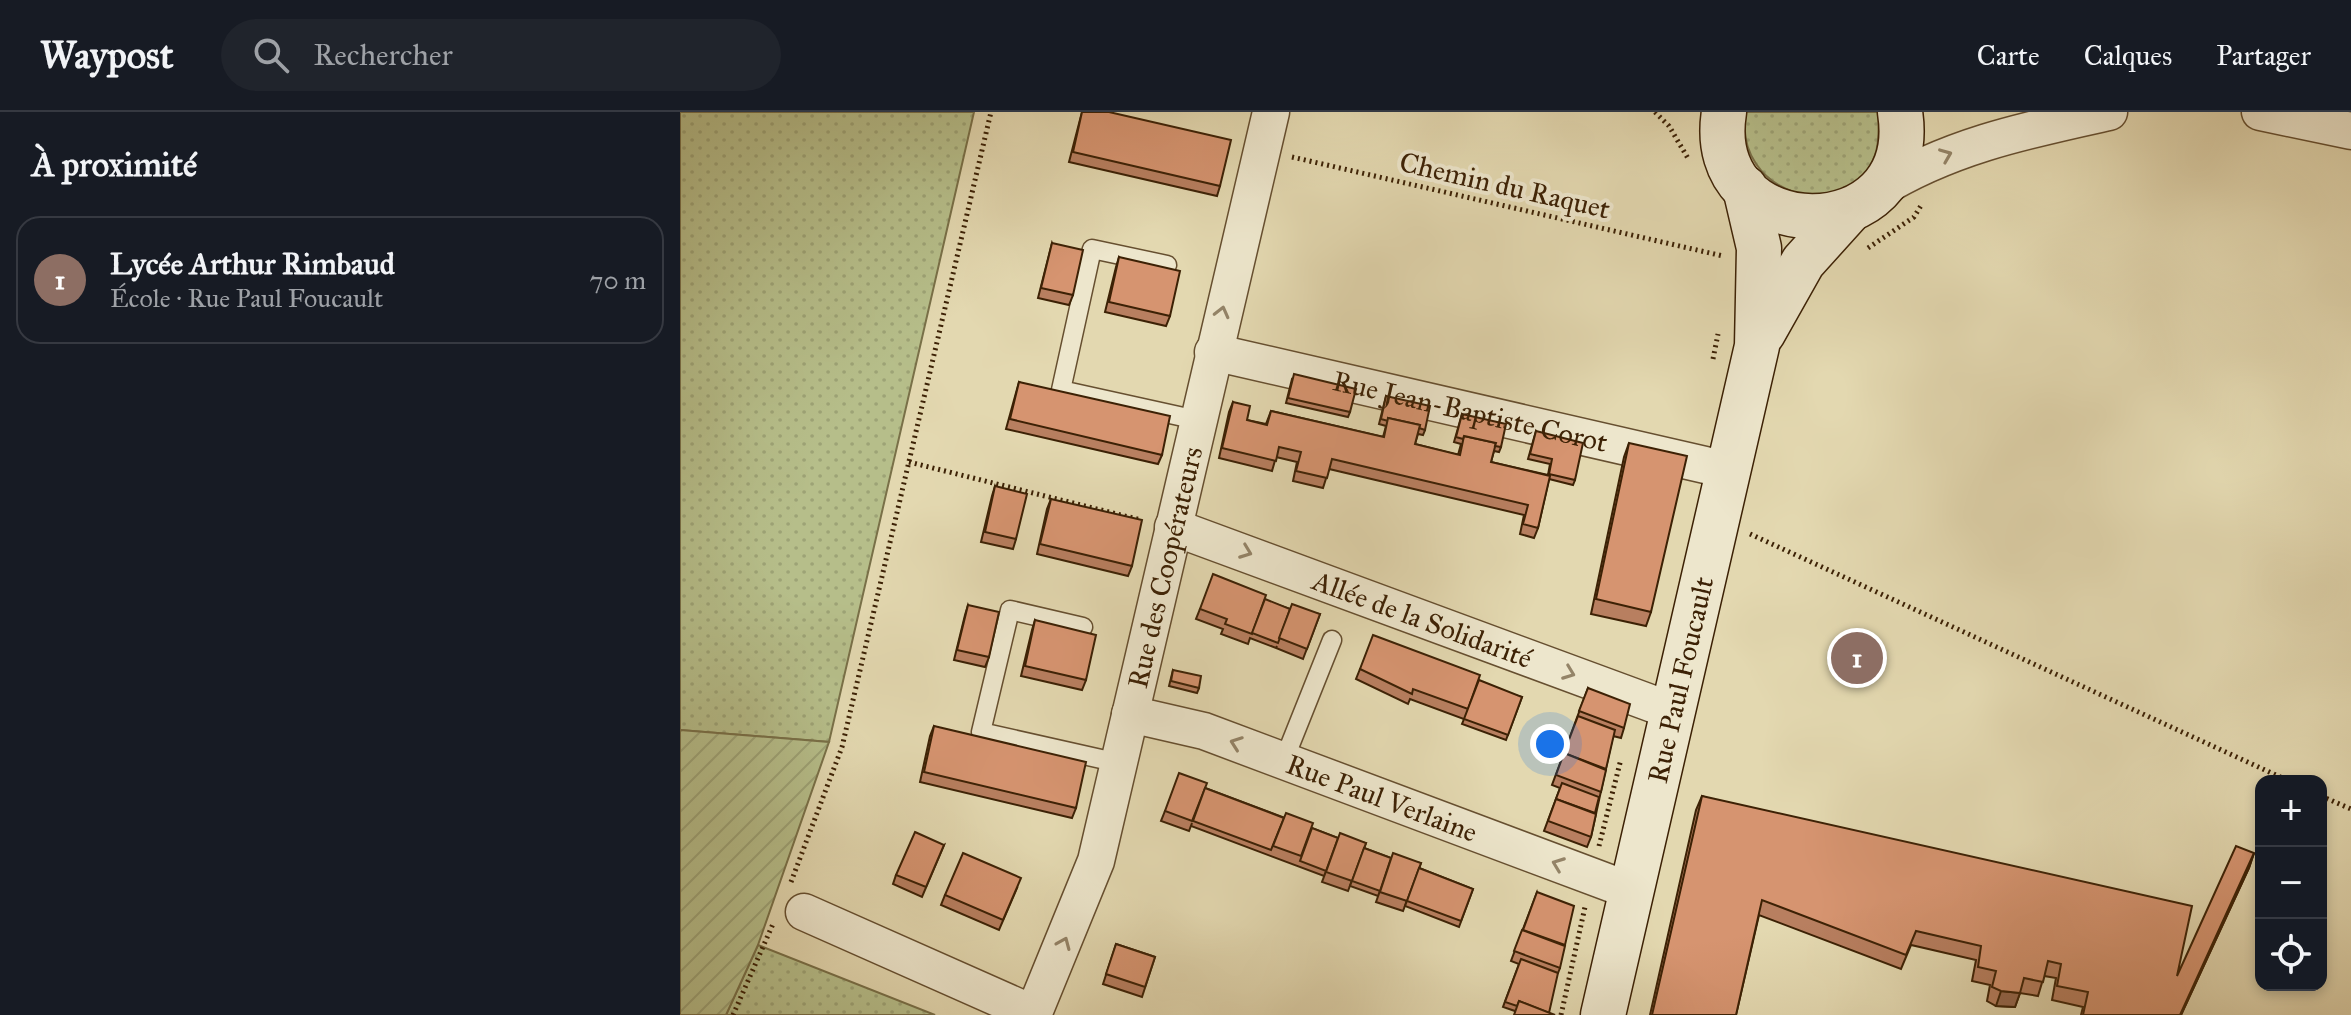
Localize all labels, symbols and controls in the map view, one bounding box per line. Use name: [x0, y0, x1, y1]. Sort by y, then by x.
search box: [221, 19, 781, 91]
text: Waypost: [40, 32, 173, 78]
icon: search: [249, 33, 293, 77]
text: Rechercher: [313, 37, 453, 73]
text: Carte: [1977, 38, 2040, 73]
text: Calques: [2084, 38, 2172, 73]
text: Partager: [2216, 38, 2311, 73]
text: À proximité: [32, 144, 197, 185]
street label: Chemin du Raquet: [1396, 144, 1614, 227]
one-way arrow: [1938, 148, 1952, 164]
text: Lycée Arthur Rimbaud: [110, 246, 395, 282]
text: 1: [55, 264, 65, 296]
text: 70 m: [590, 264, 646, 296]
text: École · Rue Paul Foucault: [110, 282, 383, 314]
one-way arrow: [1213, 305, 1230, 319]
street label: Rue Jean-Baptiste Corot: [1329, 363, 1611, 460]
street label: Rue des Coopérateurs: [1120, 443, 1210, 692]
one-way arrow: [1239, 542, 1253, 559]
street label: Allée de la Solidarité: [1307, 563, 1537, 676]
street label: Rue Paul Foucault: [1640, 573, 1721, 787]
pin: 1: [1831, 628, 1883, 688]
one-way arrow: [1561, 663, 1575, 680]
your location: [1530, 724, 1570, 764]
one-way arrow: [1230, 736, 1244, 753]
street label: Rue Paul Verlaine: [1281, 746, 1482, 850]
map controls: [2255, 775, 2327, 991]
button: +: [2255, 775, 2327, 847]
button: −: [2255, 847, 2327, 919]
one-way arrow: [1552, 857, 1566, 874]
button: locate: [2255, 919, 2327, 991]
one-way arrow: [1055, 937, 1071, 951]

